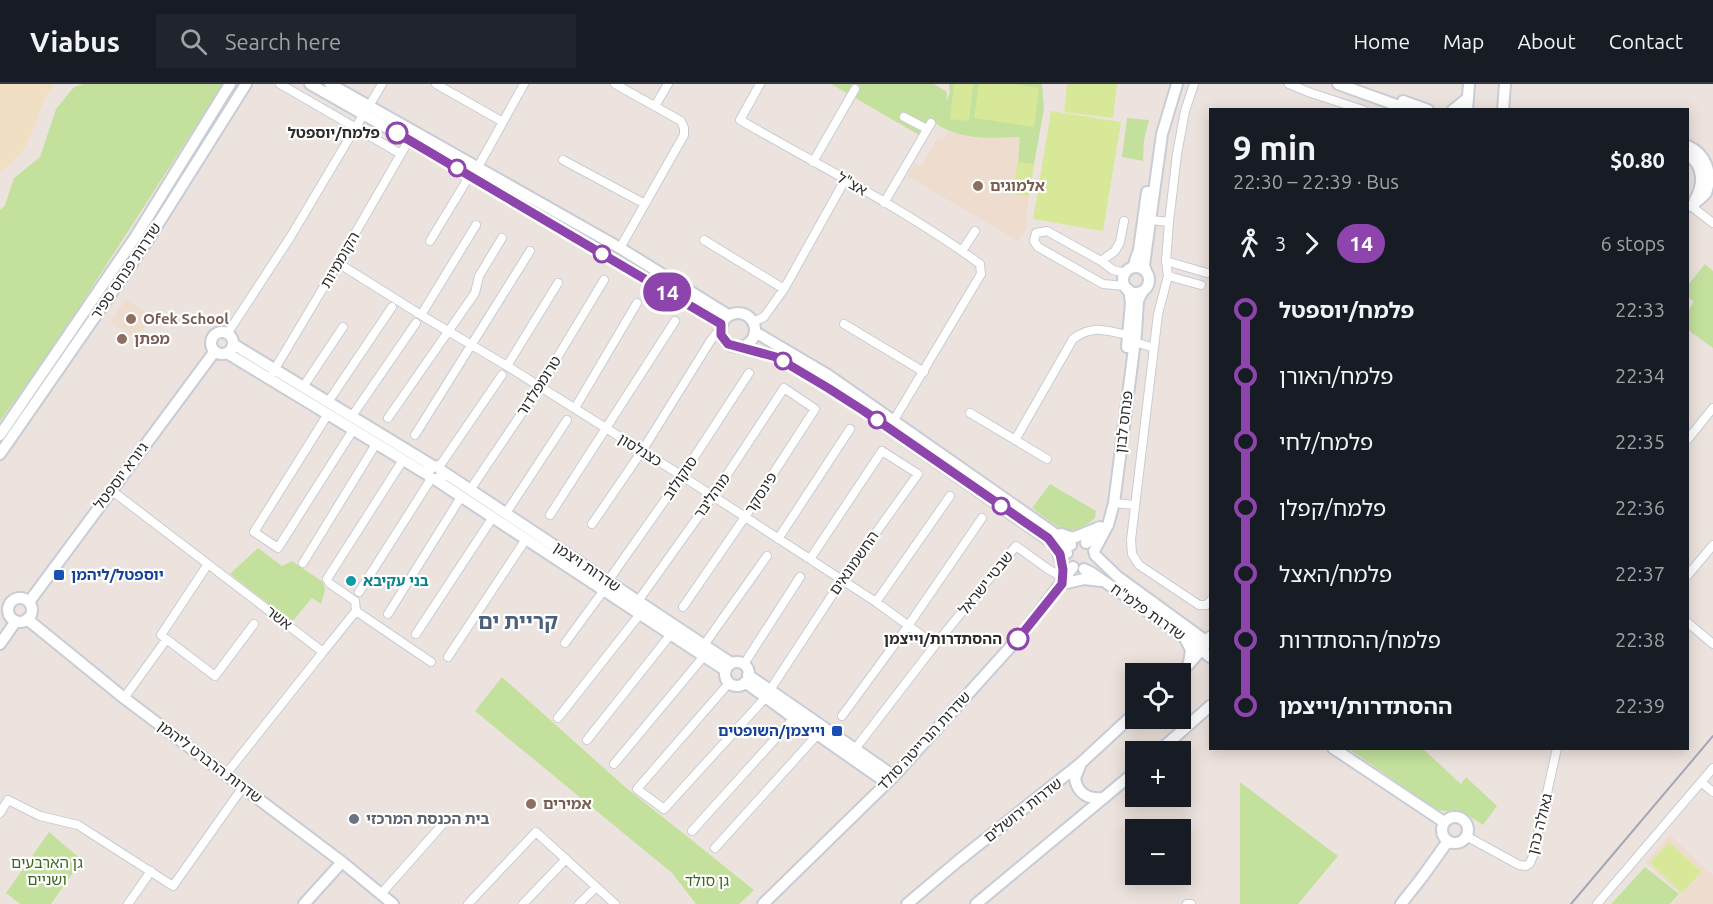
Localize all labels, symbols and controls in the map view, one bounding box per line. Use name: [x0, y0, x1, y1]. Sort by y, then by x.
search box: [156, 14, 576, 68]
icon: search: [177, 25, 210, 58]
text: Viabus: [30, 26, 120, 57]
text: Search here: [225, 29, 341, 54]
text: Home: [1353, 29, 1410, 53]
text: Map: [1443, 29, 1484, 53]
text: About: [1517, 29, 1576, 53]
text: Contact: [1609, 29, 1683, 53]
marker: פלמח/יוספטל: [386, 122, 408, 144]
place label: פלמח/יוספטל: [288, 124, 380, 141]
text: 9 min: [1233, 129, 1316, 166]
text: $0.80: [1610, 147, 1665, 172]
unlabelled marker: [448, 159, 466, 177]
street label: אצ"ל: [834, 168, 870, 199]
text: 22:30 – 22:39 · Bus: [1233, 170, 1399, 193]
place label: אלמוגים: [990, 177, 1045, 194]
marker: אלמוגים: [971, 179, 985, 193]
street label: שדרות פנחס ספיר: [87, 219, 164, 322]
icon: walk: [1233, 227, 1266, 260]
icon: forward: [1295, 227, 1328, 260]
street label: הקוממיות: [317, 229, 362, 291]
text: 14: [1349, 231, 1373, 255]
text: 3: [1275, 232, 1286, 255]
text: 6 stops: [1601, 232, 1665, 255]
unlabelled marker: [593, 245, 611, 263]
line badge: 14: [640, 272, 694, 312]
text: 14: [655, 280, 679, 304]
text: פלמח/יוספטל: [1279, 297, 1414, 322]
text: 22:33: [1615, 298, 1665, 321]
place label: Ofek School: [143, 310, 229, 327]
marker: Ofek School: [124, 312, 138, 326]
place label: מפתן: [134, 330, 170, 347]
marker: מפתן: [115, 332, 129, 346]
street label: טרומפלדור: [513, 352, 564, 419]
unlabelled marker: [774, 352, 792, 370]
text: פלמח/האורן: [1279, 363, 1394, 388]
text: 22:34: [1615, 364, 1665, 387]
street label: פנחס לבון: [1111, 390, 1136, 454]
unlabelled marker: [868, 411, 886, 429]
text: פלמח/לחי: [1279, 429, 1373, 454]
street label: כצנלסון: [615, 430, 666, 470]
text: 22:35: [1615, 430, 1665, 453]
street label: גיורא יוספטל: [90, 439, 151, 512]
street label: סוקולוב: [659, 453, 700, 503]
street label: פינסקר: [741, 469, 780, 517]
street label: מוהליבר: [690, 470, 733, 522]
text: פלמח/קפלן: [1279, 495, 1386, 520]
text: 22:36: [1615, 496, 1665, 519]
unlabelled marker: [992, 497, 1010, 515]
street label: החשמונאים: [825, 528, 882, 598]
street label: שדרות ויצמן: [551, 538, 624, 595]
street label: שבטי ישראל: [955, 547, 1016, 618]
text: פלמח/האצל: [1279, 561, 1392, 586]
text: 22:37: [1615, 562, 1665, 585]
place label: יוספטל/ליהמן: [71, 566, 164, 583]
marker: יוספטל/ליהמן: [52, 568, 66, 582]
place label: בני עקיבא: [363, 572, 429, 589]
marker: בני עקיבא: [344, 574, 358, 588]
street label: שדרות פלמ"ח: [1108, 580, 1189, 644]
street label: אשר: [263, 602, 296, 633]
district label: קריית ים: [478, 609, 558, 633]
text: פלמח/ההסתדרות: [1279, 627, 1441, 652]
marker: ההסתדרות/וייצמן: [1007, 628, 1029, 650]
text: 22:38: [1615, 628, 1665, 651]
place label: ההסתדרות/וייצמן: [884, 630, 1002, 647]
map controls: [1125, 663, 1191, 885]
button: locate: [1125, 663, 1191, 729]
street label: שדרות הנרייטה סולד: [874, 688, 974, 794]
text: ההסתדרות/וייצמן: [1279, 693, 1452, 718]
text: 22:39: [1615, 694, 1665, 717]
street label: שדרות הרברט ליהמן: [155, 717, 266, 806]
place label: וייצמן/השופטים: [718, 722, 825, 739]
marker: וייצמן/השופטים: [830, 724, 844, 738]
button: +: [1125, 741, 1191, 807]
street label: שדרות ירושלים: [980, 774, 1065, 845]
street label: גאולה כהן: [1524, 791, 1555, 856]
place label: אמירים: [543, 795, 592, 812]
marker: אמירים: [524, 797, 538, 811]
place label: בית הכנסת המרכזי: [366, 810, 489, 827]
marker: בית הכנסת המרכזי: [347, 812, 361, 826]
button: −: [1125, 819, 1191, 885]
park label: גן הארבעים ושניים: [11, 854, 83, 888]
park label: גן סולד: [685, 872, 729, 889]

